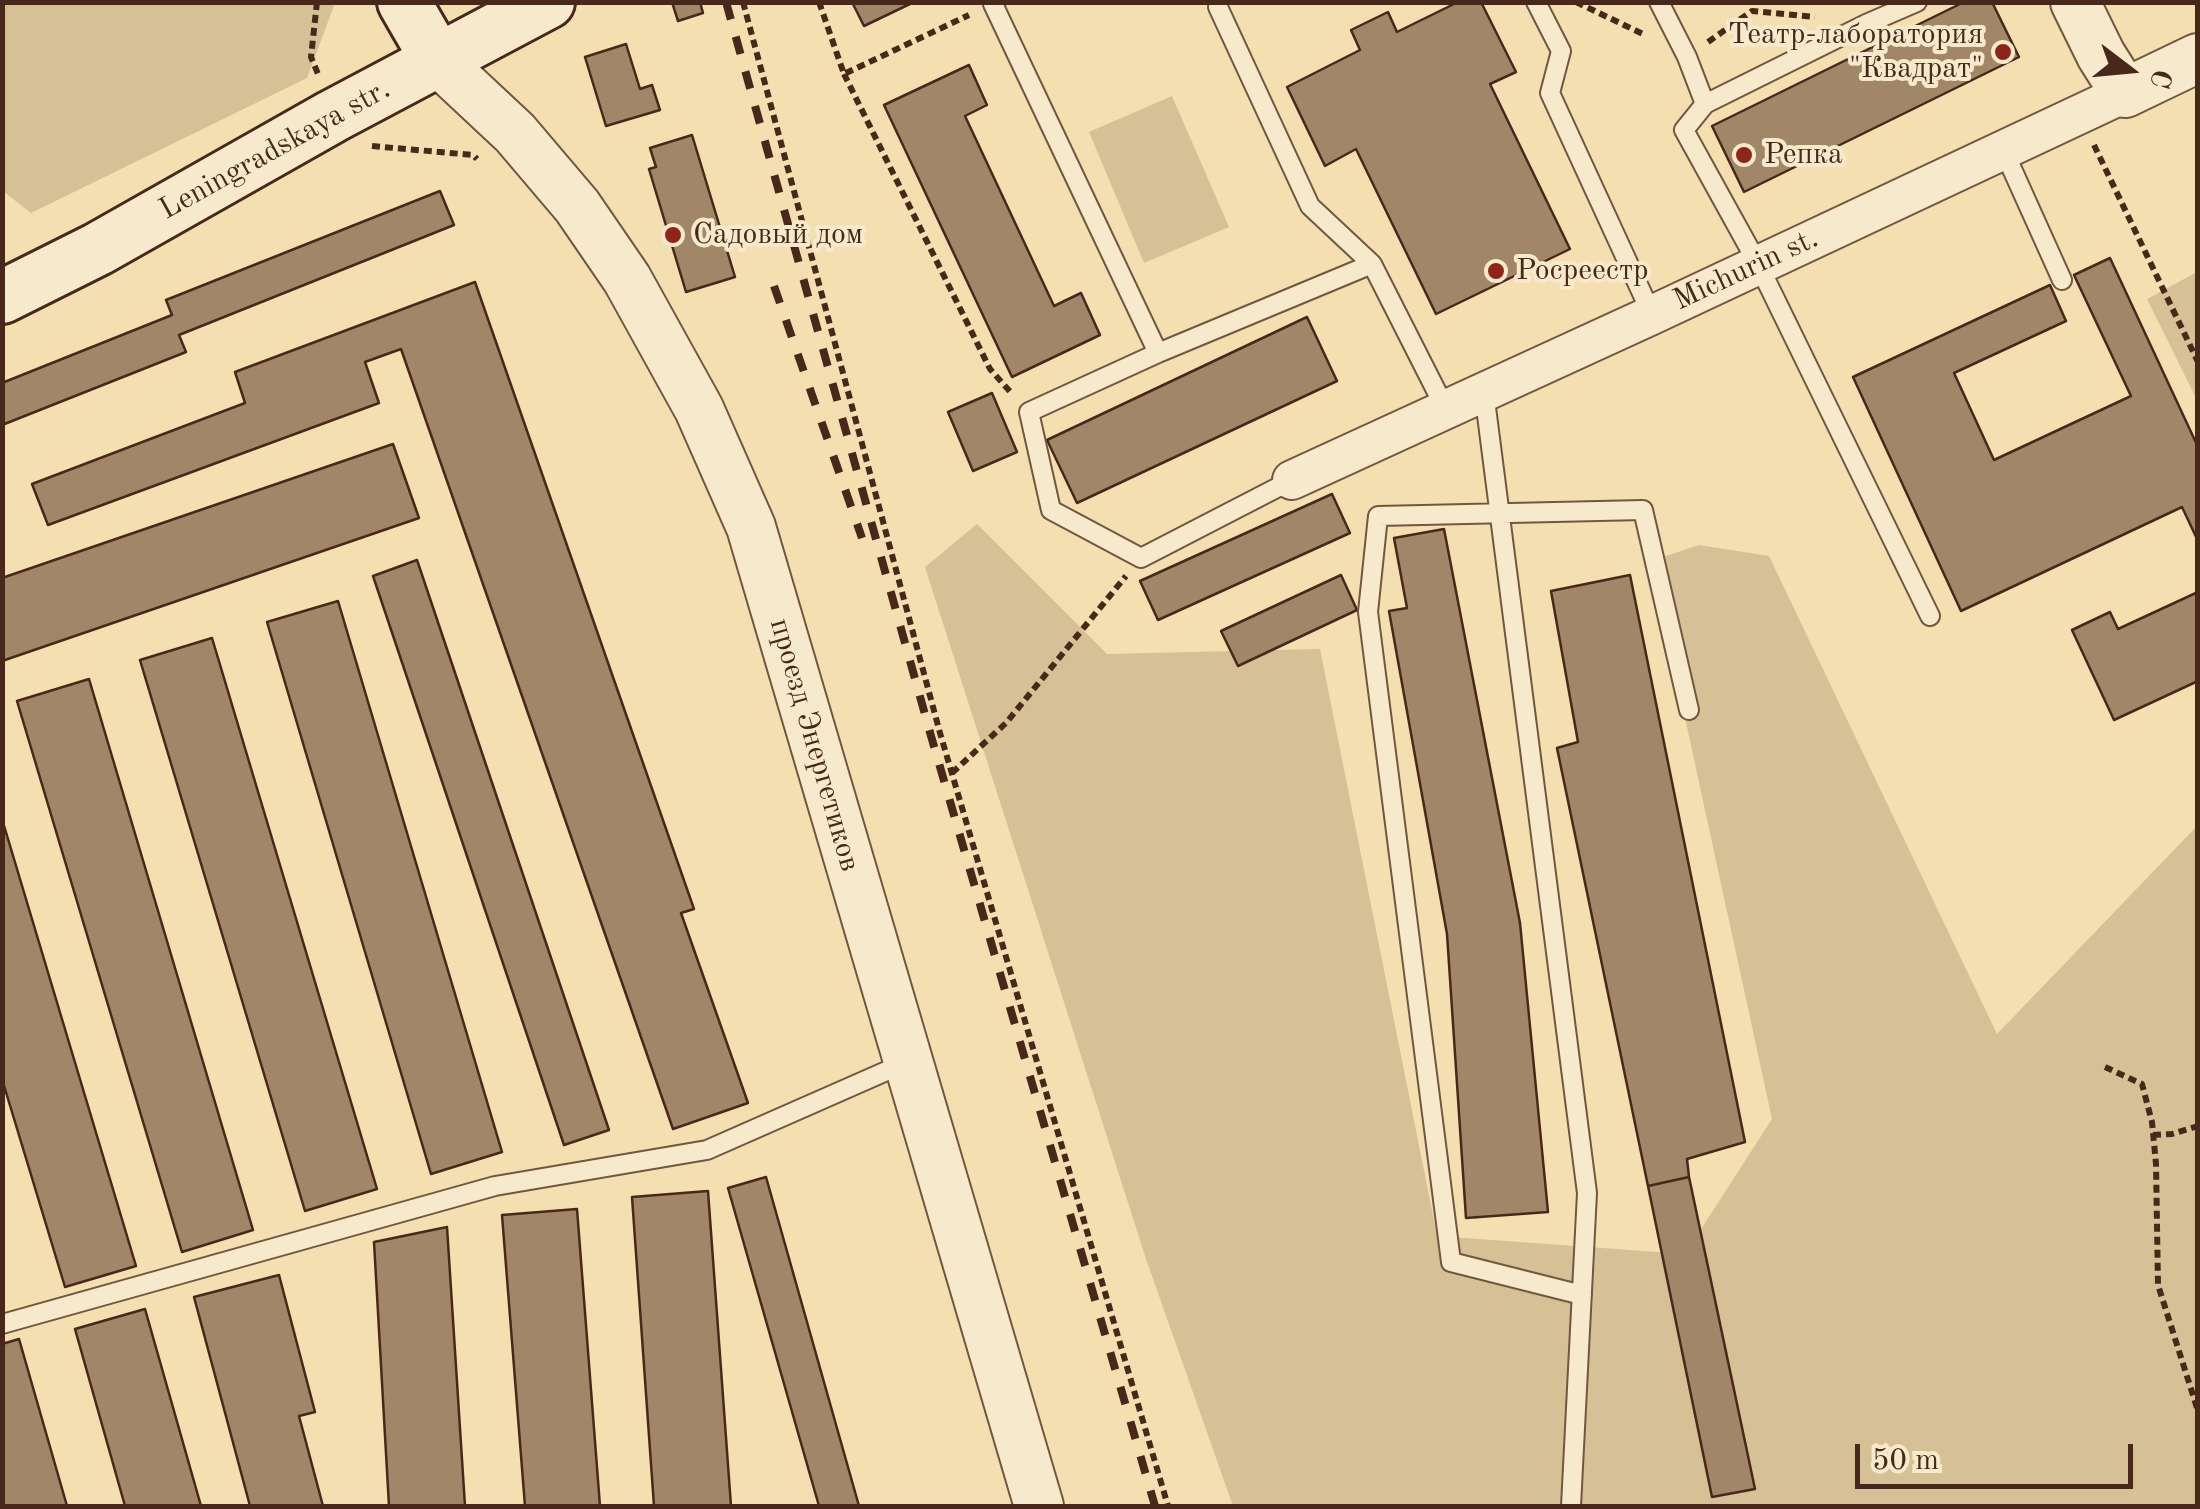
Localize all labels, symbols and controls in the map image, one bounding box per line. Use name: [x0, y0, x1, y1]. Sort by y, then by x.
place label: Театр-лаборатория "Квадрат": [1728, 17, 1983, 88]
north arrow: [2080, 20, 2180, 120]
marker: Театр-лаборатория "Квадрат": [1992, 41, 2014, 63]
text: С: [2143, 66, 2175, 91]
street label: Leningradskaya str.: [153, 72, 397, 228]
place label: Репка: [1764, 137, 1843, 173]
marker: Репка: [1733, 144, 1755, 166]
place label: Садовый дом: [693, 217, 863, 253]
street label: Michurin st.: [1668, 221, 1824, 319]
marker: Садовый дом: [662, 224, 684, 246]
place label: Росреестр: [1516, 253, 1649, 289]
marker: Росреестр: [1485, 260, 1507, 282]
street label: проезд Энергетиков: [761, 614, 867, 876]
scale bar: [1860, 1424, 2138, 1486]
text: 50 m: [1872, 1446, 1939, 1476]

